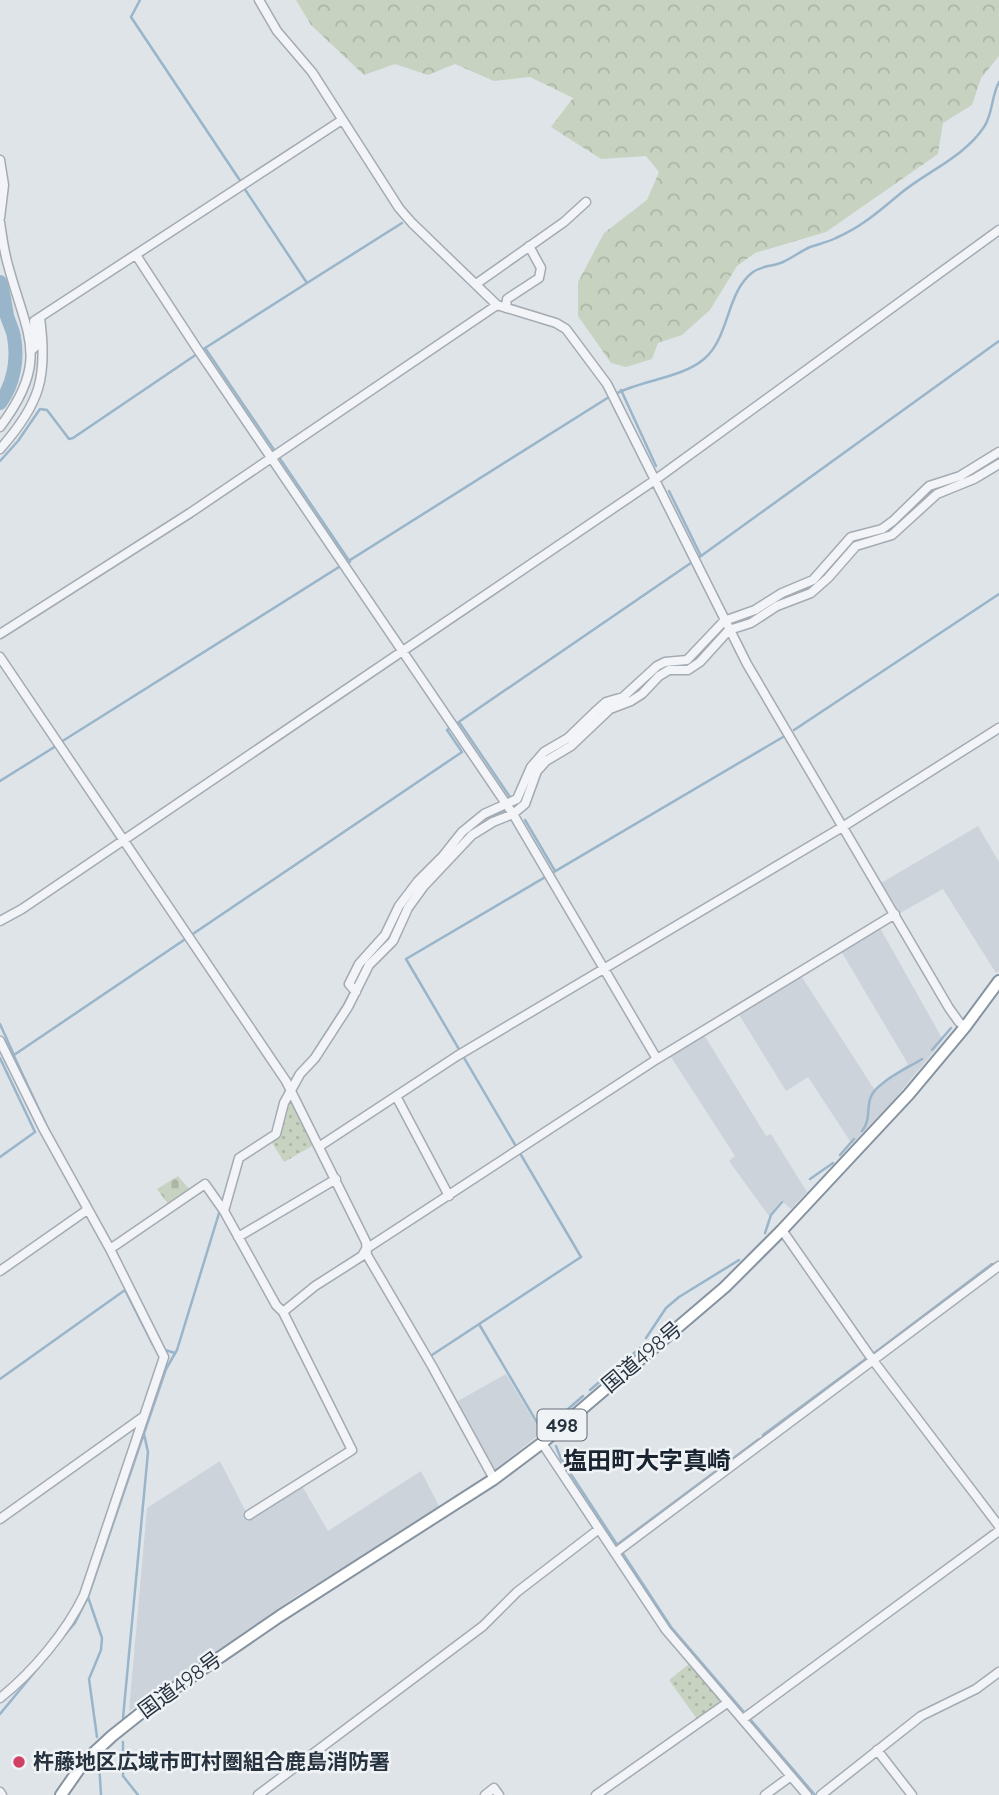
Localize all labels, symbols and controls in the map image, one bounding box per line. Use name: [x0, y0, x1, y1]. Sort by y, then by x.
street label: 国道498号: [596, 1315, 687, 1397]
road number: 498: [538, 1410, 586, 1441]
district label: 塩田町大字真崎: [563, 1445, 731, 1475]
street label: 国道498号: [133, 1645, 226, 1723]
place label: 杵藤地区広域市町村圏組合鹿島消防署: [33, 1748, 390, 1774]
marker: 杵藤地区広域市町村圏組合鹿島消防署: [11, 1754, 27, 1770]

